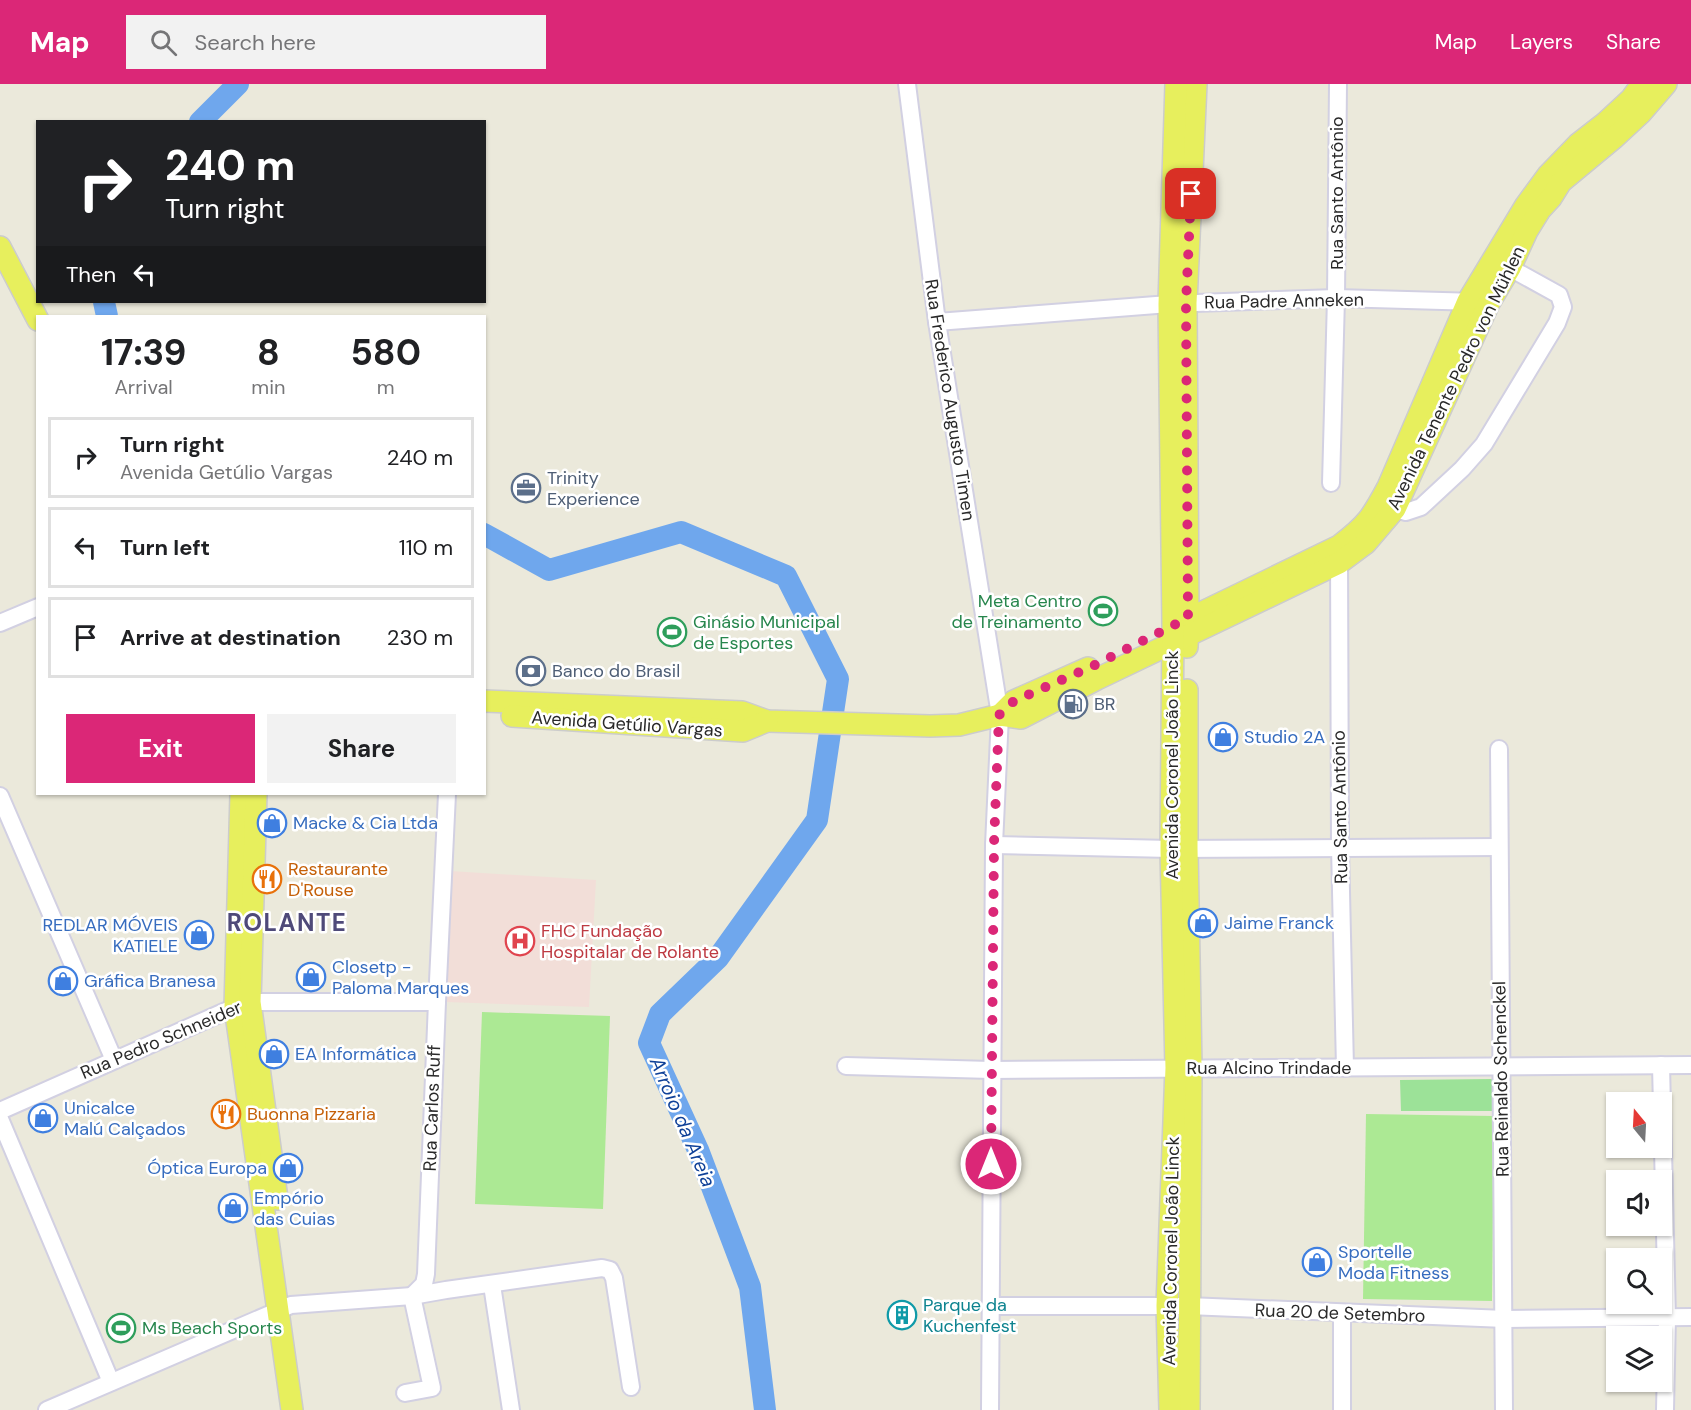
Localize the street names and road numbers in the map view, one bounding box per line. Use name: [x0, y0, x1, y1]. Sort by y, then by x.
street label: Rua Santo Antônio: [1325, 116, 1349, 270]
street label: Avenida Tenente Pedro von Mühlen: [1382, 242, 1530, 514]
street label: Rua Frederico Augusto Timen: [919, 277, 981, 523]
street label: Rua Padre Anneken: [1204, 288, 1364, 314]
street label: Avenida Coronel João Linck: [1160, 650, 1184, 880]
street label: Avenida Getúlio Vargas: [531, 705, 723, 743]
street label: Rua Santo Antônio: [1327, 730, 1353, 884]
street label: Rua Reinaldo Schenckel: [1487, 981, 1515, 1177]
street label: Rua Pedro Schneider: [77, 995, 246, 1085]
street label: Rua Carlos Ruff: [418, 1044, 446, 1172]
street label: Rua Alcino Trindade: [1187, 1056, 1351, 1080]
street label: Avenida Coronel João Linck: [1157, 1136, 1185, 1366]
street label: Rua 20 de Setembro: [1254, 1298, 1426, 1328]

